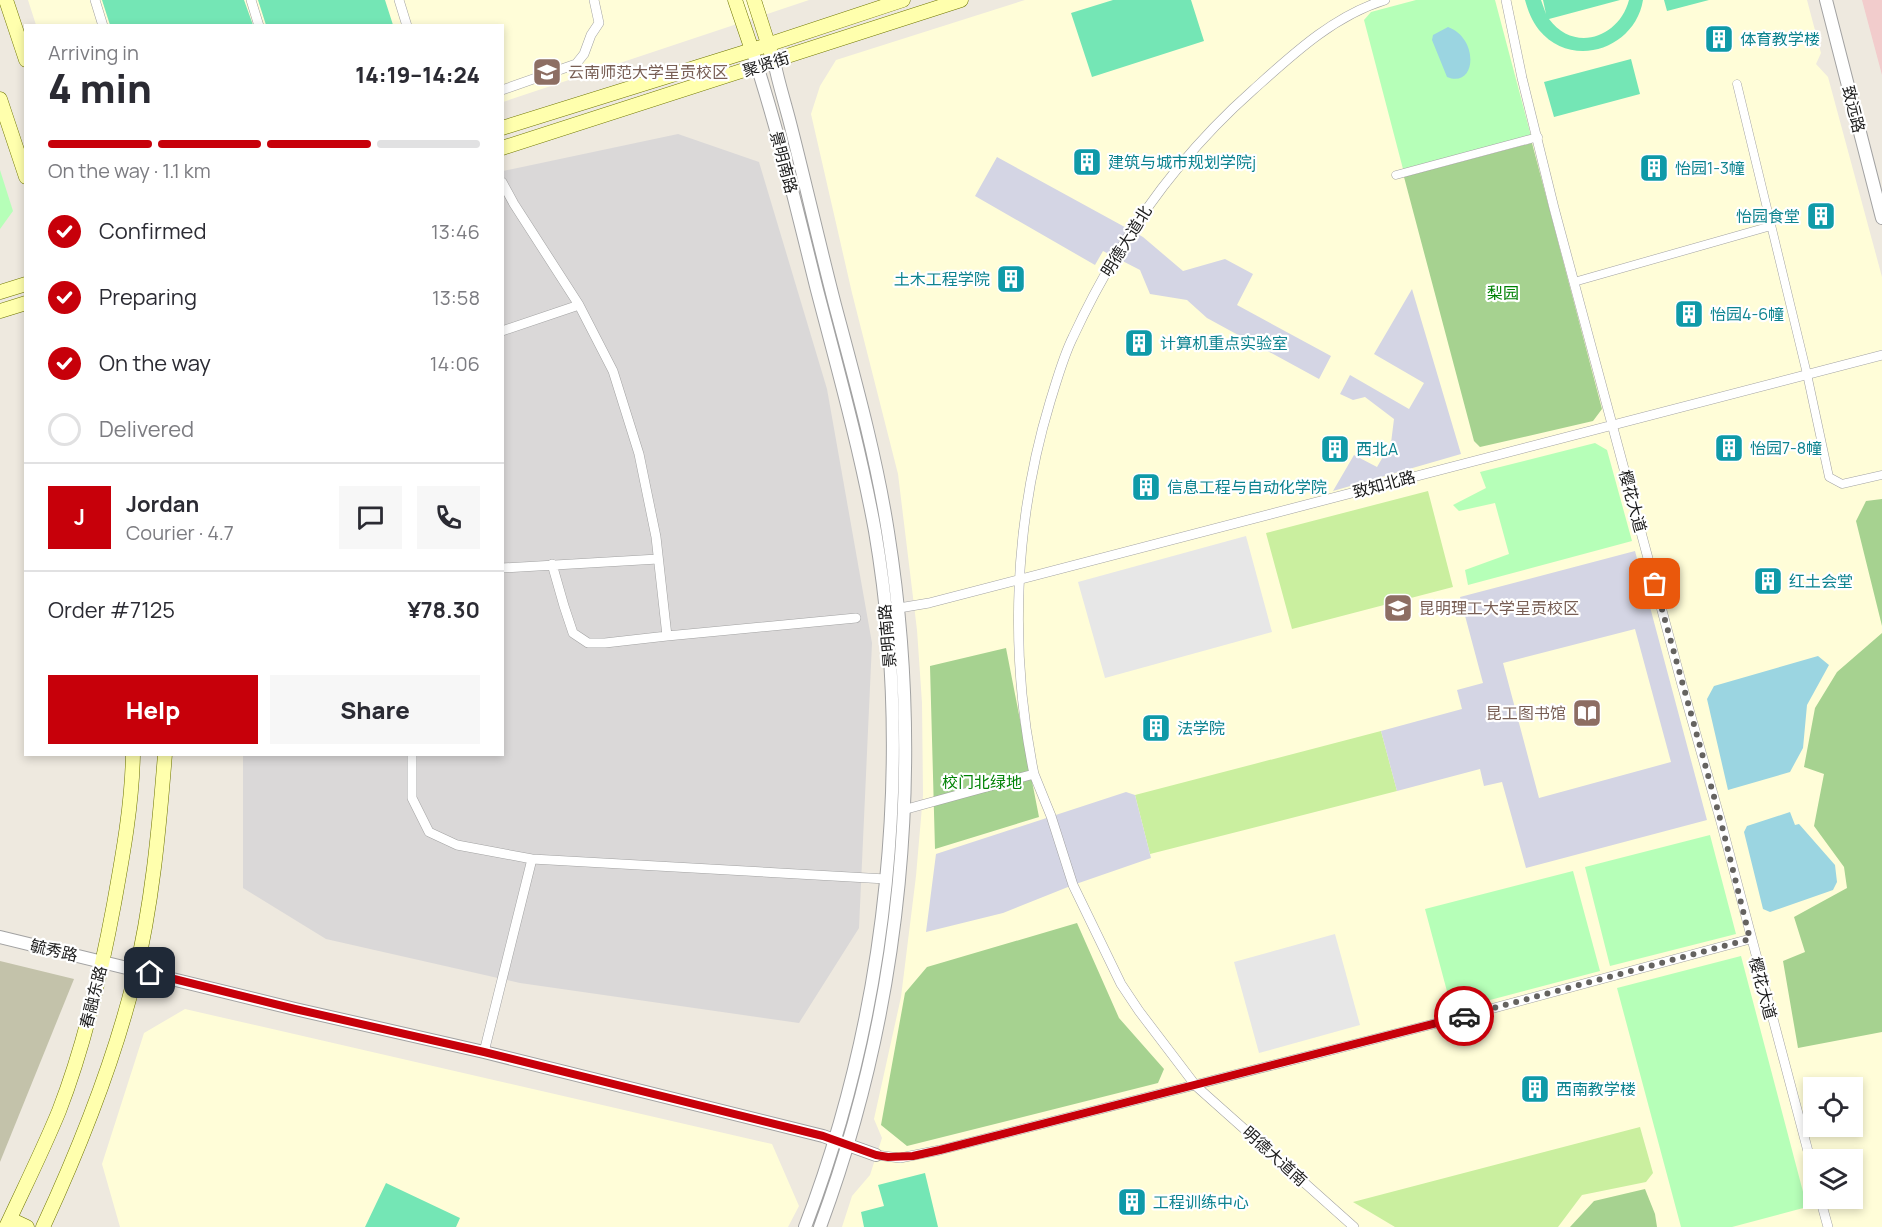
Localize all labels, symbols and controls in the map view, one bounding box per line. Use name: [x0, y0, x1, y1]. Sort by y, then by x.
building icon: 体育教学楼: [1703, 23, 1735, 55]
place label: 体育教学楼: [1740, 28, 1820, 50]
text: Arriving in: [48, 39, 139, 66]
street label: 聚贤街: [740, 46, 792, 82]
school or university icon: 云南师范大学呈贡校区: [531, 56, 563, 88]
text: 14:19–14:24: [355, 60, 480, 90]
text: 4 min: [48, 61, 152, 115]
place label: 云南师范大学呈贡校区: [568, 61, 728, 83]
street label: 致远路: [1838, 83, 1870, 135]
street label: 景明南路: [765, 128, 803, 196]
building icon: 建筑与城市规划学院j: [1071, 146, 1103, 178]
place label: 建筑与城市规划学院j: [1108, 151, 1256, 173]
building icon: 怡园1-3幢: [1638, 152, 1670, 184]
text: On the way · 1.1 km: [48, 157, 211, 184]
place label: 怡园1-3幢: [1675, 157, 1745, 179]
building icon: 怡园食堂: [1805, 200, 1837, 232]
street label: 明德大道北: [1095, 201, 1157, 281]
place label: 怡园食堂: [1736, 205, 1800, 227]
icon: check: [48, 215, 81, 248]
text: Confirmed: [99, 216, 207, 246]
text: 13:46: [431, 218, 480, 245]
building icon: 土木工程学院: [995, 263, 1027, 295]
place label: 土木工程学院: [894, 268, 990, 290]
icon: check: [48, 281, 81, 314]
text: Preparing: [99, 282, 197, 312]
park label: 梨园: [1487, 282, 1519, 304]
text: 13:58: [432, 284, 480, 311]
building icon: 怡园4-6幢: [1673, 298, 1705, 330]
place label: 怡园4-6幢: [1710, 303, 1784, 325]
building icon: 计算机重点实验室: [1123, 327, 1155, 359]
place label: 计算机重点实验室: [1160, 332, 1288, 354]
icon: check: [48, 347, 81, 380]
text: On the way: [99, 348, 211, 378]
text: 14:06: [430, 350, 480, 377]
text: Delivered: [99, 414, 194, 444]
building icon: 怡园7-8幢: [1713, 432, 1745, 464]
building icon: 西北A: [1319, 433, 1351, 465]
place label: 怡园7-8幢: [1750, 437, 1822, 459]
place label: 西北A: [1356, 438, 1398, 460]
street label: 致知北路: [1350, 465, 1418, 503]
street label: 樱花大道: [1614, 467, 1652, 535]
building icon: 信息工程与自动化学院: [1130, 471, 1162, 503]
place label: 信息工程与自动化学院: [1167, 476, 1327, 498]
button: chat: [339, 486, 402, 549]
button: phone: [417, 486, 480, 549]
text: Jordan: [126, 489, 199, 519]
text: J: [74, 502, 85, 532]
text: Courier · 4.7: [126, 519, 234, 546]
pin: [1629, 558, 1680, 609]
building icon: 红土会堂: [1752, 565, 1784, 597]
icon: bag: [1638, 567, 1671, 600]
place label: 红土会堂: [1789, 570, 1853, 592]
school or university icon: 昆明理工大学呈贡校区: [1382, 592, 1414, 624]
text: Order #7125: [48, 595, 175, 625]
text: ¥78.30: [407, 595, 480, 625]
place label: 昆明理工大学呈贡校区: [1419, 597, 1579, 619]
street label: 景明南路: [873, 603, 901, 669]
button: Help: [48, 675, 258, 744]
button: Share: [270, 675, 480, 744]
library icon: 昆工图书馆: [1571, 697, 1603, 729]
place label: 昆工图书馆: [1486, 702, 1566, 724]
building icon: 法学院: [1140, 712, 1172, 744]
place label: 法学院: [1177, 717, 1225, 739]
park label: 校门北绿地: [942, 771, 1022, 793]
street label: 毓秀路: [28, 934, 80, 966]
pin: [124, 947, 175, 998]
street label: 樱花大道: [1744, 954, 1782, 1022]
icon: home: [133, 956, 166, 989]
street label: 春融东路: [75, 963, 111, 1031]
courier: [1434, 986, 1494, 1046]
icon: car: [1448, 1000, 1481, 1033]
building icon: 西南教学楼: [1519, 1073, 1551, 1105]
map controls: [1803, 1077, 1863, 1209]
button: locate: [1803, 1077, 1863, 1137]
place label: 西南教学楼: [1556, 1078, 1636, 1100]
street label: 明德大道南: [1238, 1121, 1312, 1191]
button: layers: [1803, 1149, 1863, 1209]
building icon: 工程训练中心: [1116, 1186, 1148, 1218]
place label: 工程训练中心: [1153, 1191, 1249, 1213]

